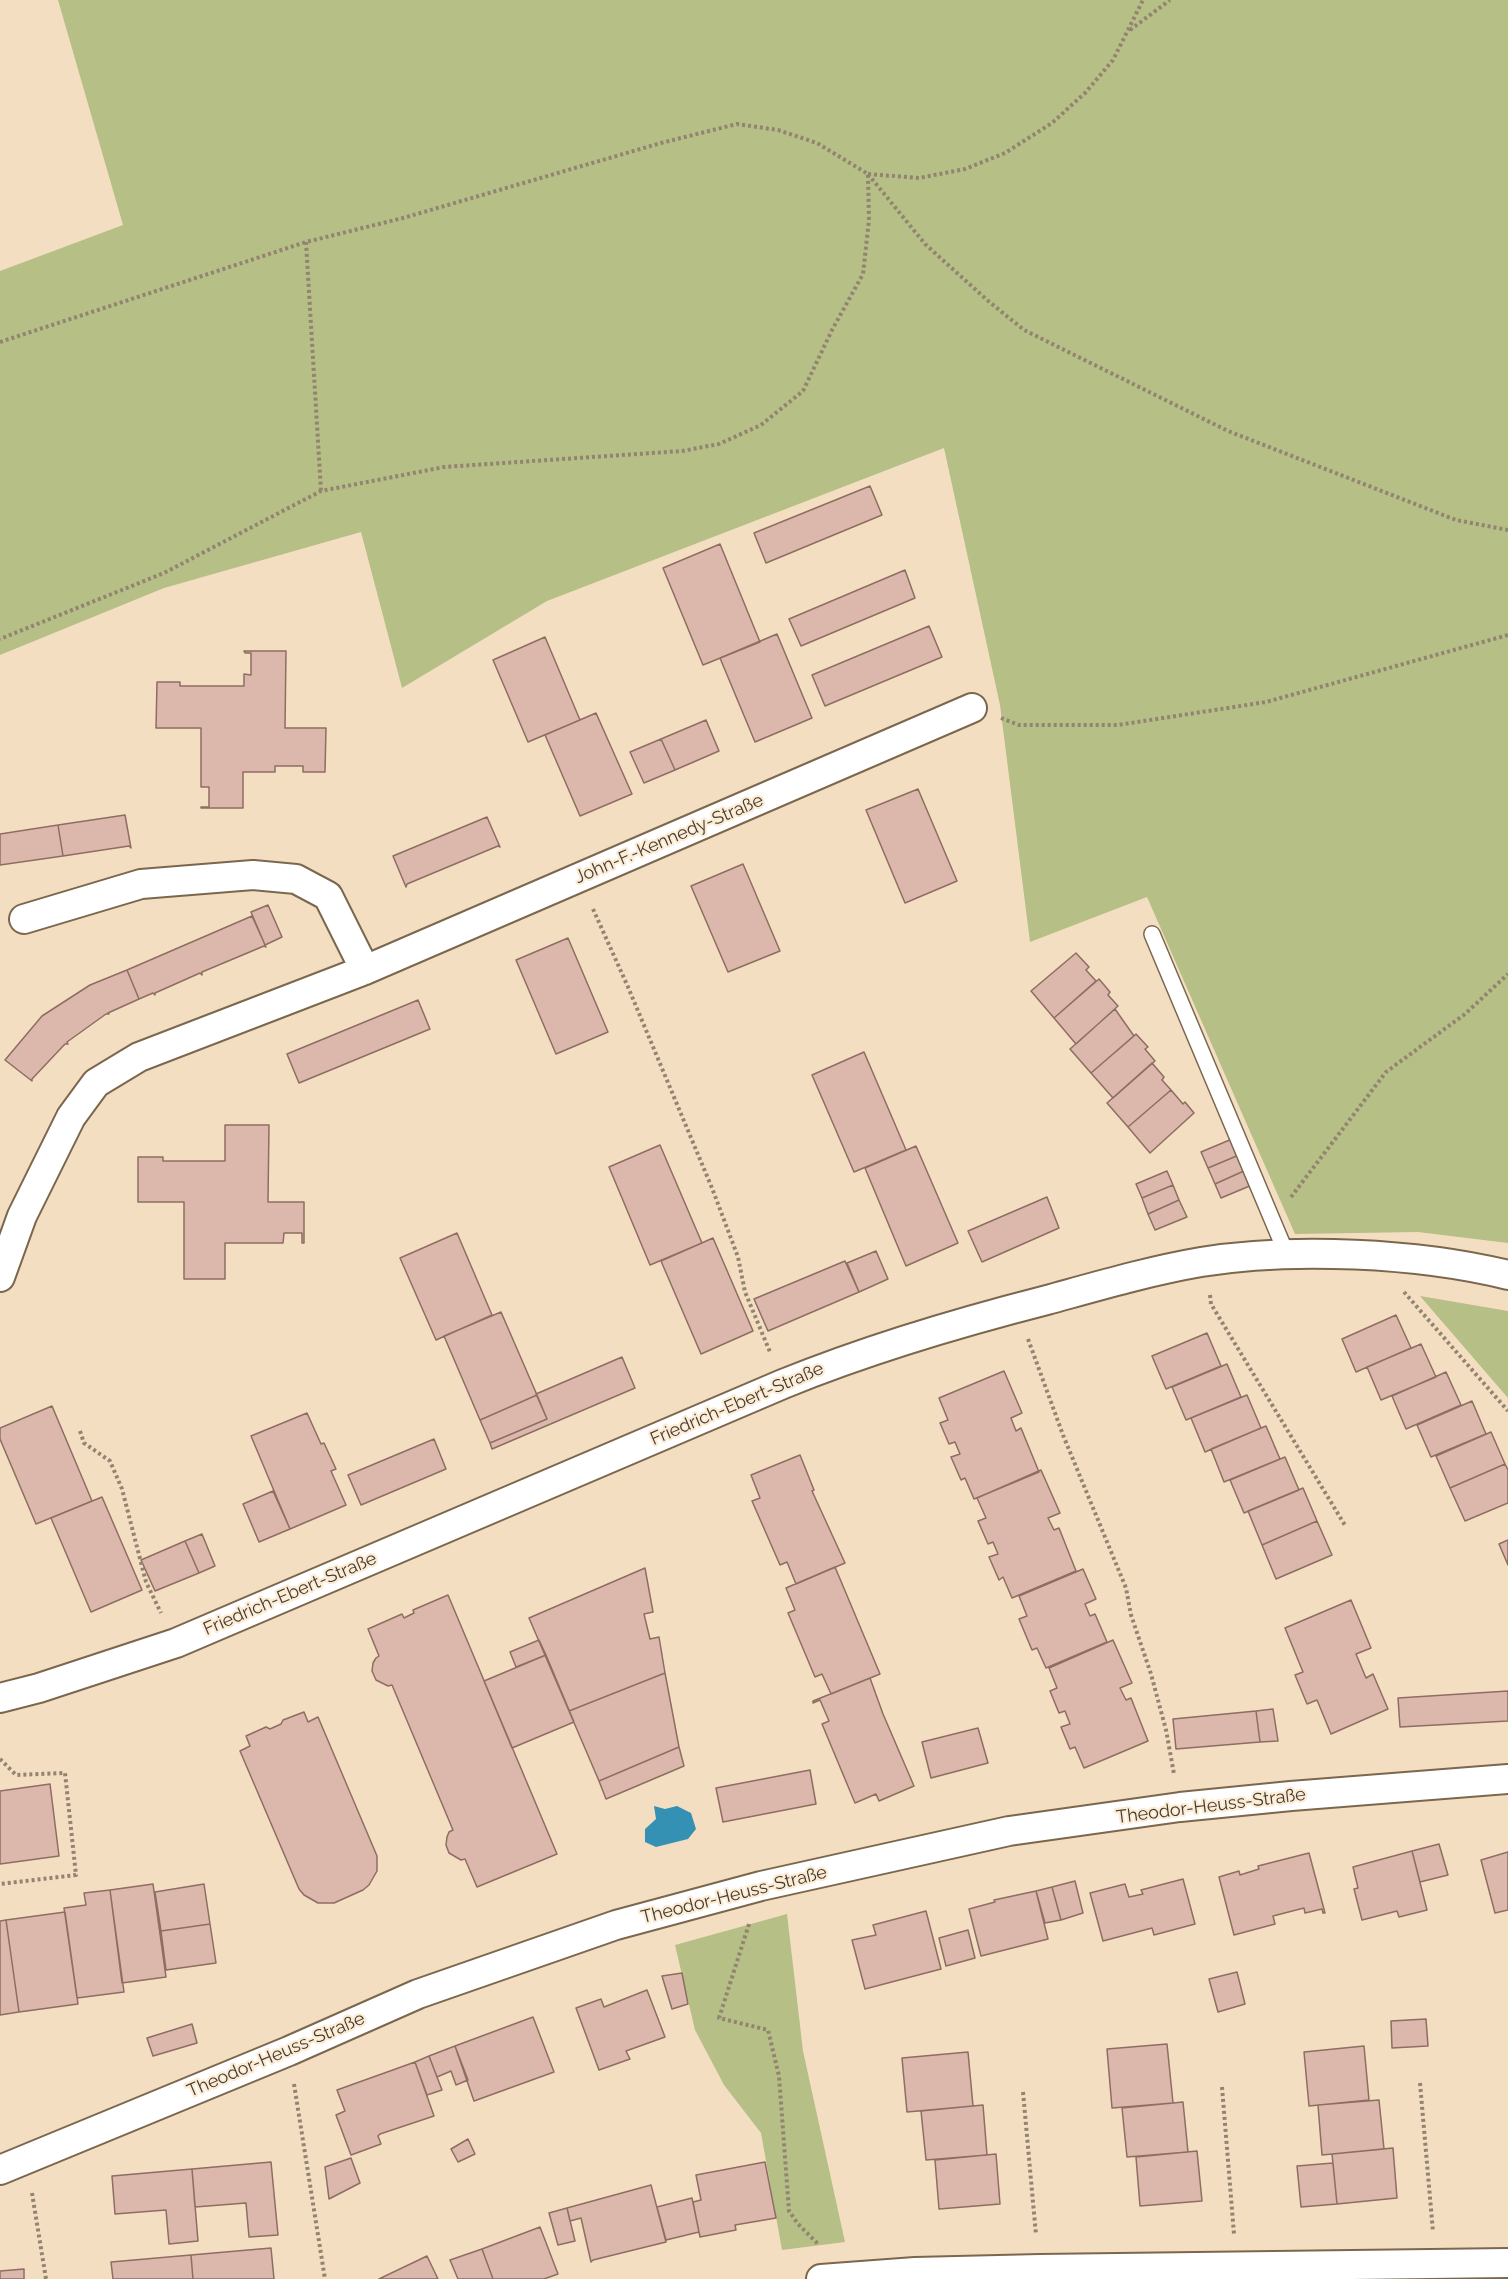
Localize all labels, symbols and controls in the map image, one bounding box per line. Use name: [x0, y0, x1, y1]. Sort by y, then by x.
street label: John-F.-Kennedy-Straße: [572, 789, 766, 889]
street label: Friedrich-Ebert-Straße: [647, 1358, 827, 1450]
street label: Friedrich-Ebert-Straße: [200, 1548, 380, 1640]
street label: Theodor-Heuss-Straße: [1115, 1784, 1307, 1828]
street label: Theodor-Heuss-Straße: [639, 1861, 829, 1929]
street label: Theodor-Heuss-Straße: [184, 2008, 368, 2102]

